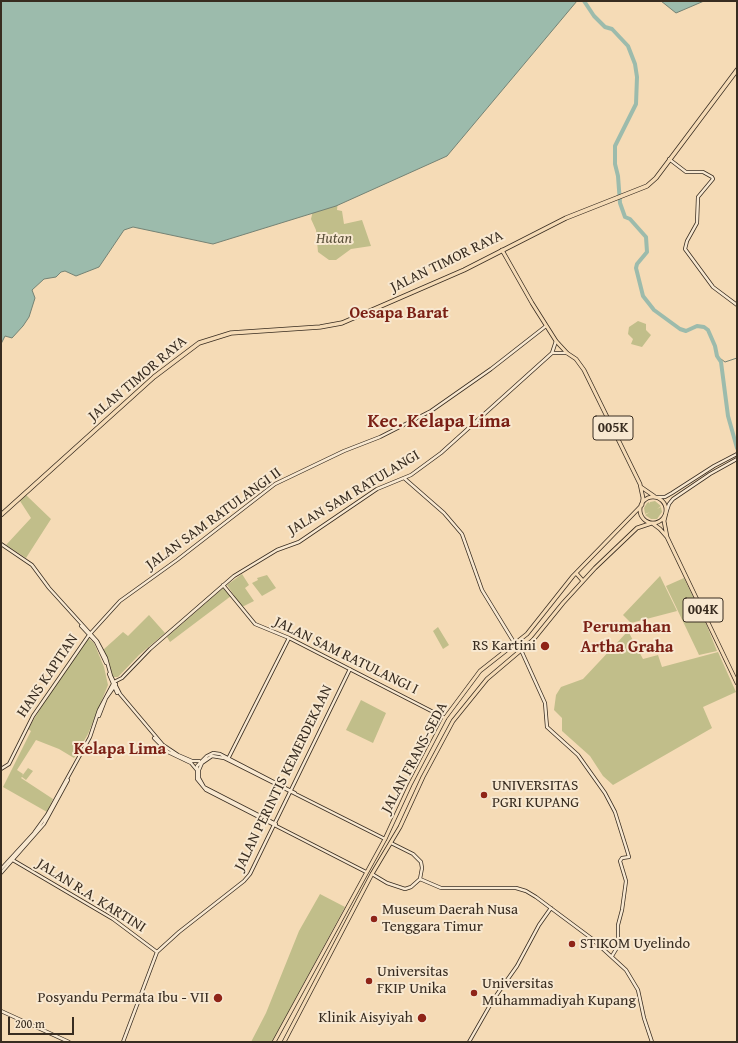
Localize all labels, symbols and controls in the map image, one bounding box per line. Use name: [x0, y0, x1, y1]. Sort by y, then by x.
street label: JALAN TIMOR RAYA: [388, 227, 506, 297]
park label: Hutan: [316, 230, 352, 248]
district label: Oesapa Barat: [349, 304, 449, 324]
street label: JALAN TIMOR RAYA: [85, 333, 191, 425]
district label: Kec. Kelapa Lima: [367, 411, 511, 433]
road number: 005K: [593, 416, 633, 440]
street label: JALAN SAM RATULANGI: [285, 447, 423, 539]
street label: JALAN SAM RATULANGI II: [143, 464, 285, 574]
road number: 004K: [683, 598, 723, 622]
street label: JALAN SAM RATULANGI I: [271, 613, 421, 699]
district label: Perumahan Artha Graha: [580, 618, 674, 658]
street label: HANS KAPITAN: [14, 631, 82, 721]
place label: RS Kartini: [472, 637, 536, 655]
marker: RS Kartini: [539, 640, 551, 652]
street label: JALAN PERINTIS KEMERDEKAAN: [231, 682, 337, 874]
street label: JALAN FRANS-SEDA: [378, 699, 452, 817]
district label: Kelapa Lima: [74, 740, 166, 760]
place label: UNIVERSITAS PGRI KUPANG: [492, 777, 579, 812]
marker: UNIVERSITAS PGRI KUPANG: [479, 790, 489, 800]
street label: JALAN R.A. KARTINI: [33, 855, 149, 937]
place label: Museum Daerah Nusa Tenggara Timur: [382, 901, 518, 936]
marker: Museum Daerah Nusa Tenggara Timur: [369, 914, 379, 924]
place label: STIKOM Uyelindo: [580, 935, 690, 953]
marker: STIKOM Uyelindo: [567, 939, 577, 949]
place label: Universitas FKIP Unika: [377, 963, 448, 998]
place label: Universitas Muhammadiyah Kupang: [482, 975, 636, 1010]
marker: Universitas FKIP Unika: [364, 976, 374, 986]
marker: Universitas Muhammadiyah Kupang: [469, 988, 479, 998]
place label: Posyandu Permata Ibu - VII: [38, 989, 209, 1007]
marker: Posyandu Permata Ibu - VII: [212, 992, 224, 1004]
scale bar: [10, 1009, 76, 1035]
place label: Klinik Aisyiyah: [318, 1009, 413, 1027]
marker: Klinik Aisyiyah: [416, 1012, 428, 1024]
text: 200 m: [15, 1015, 45, 1032]

